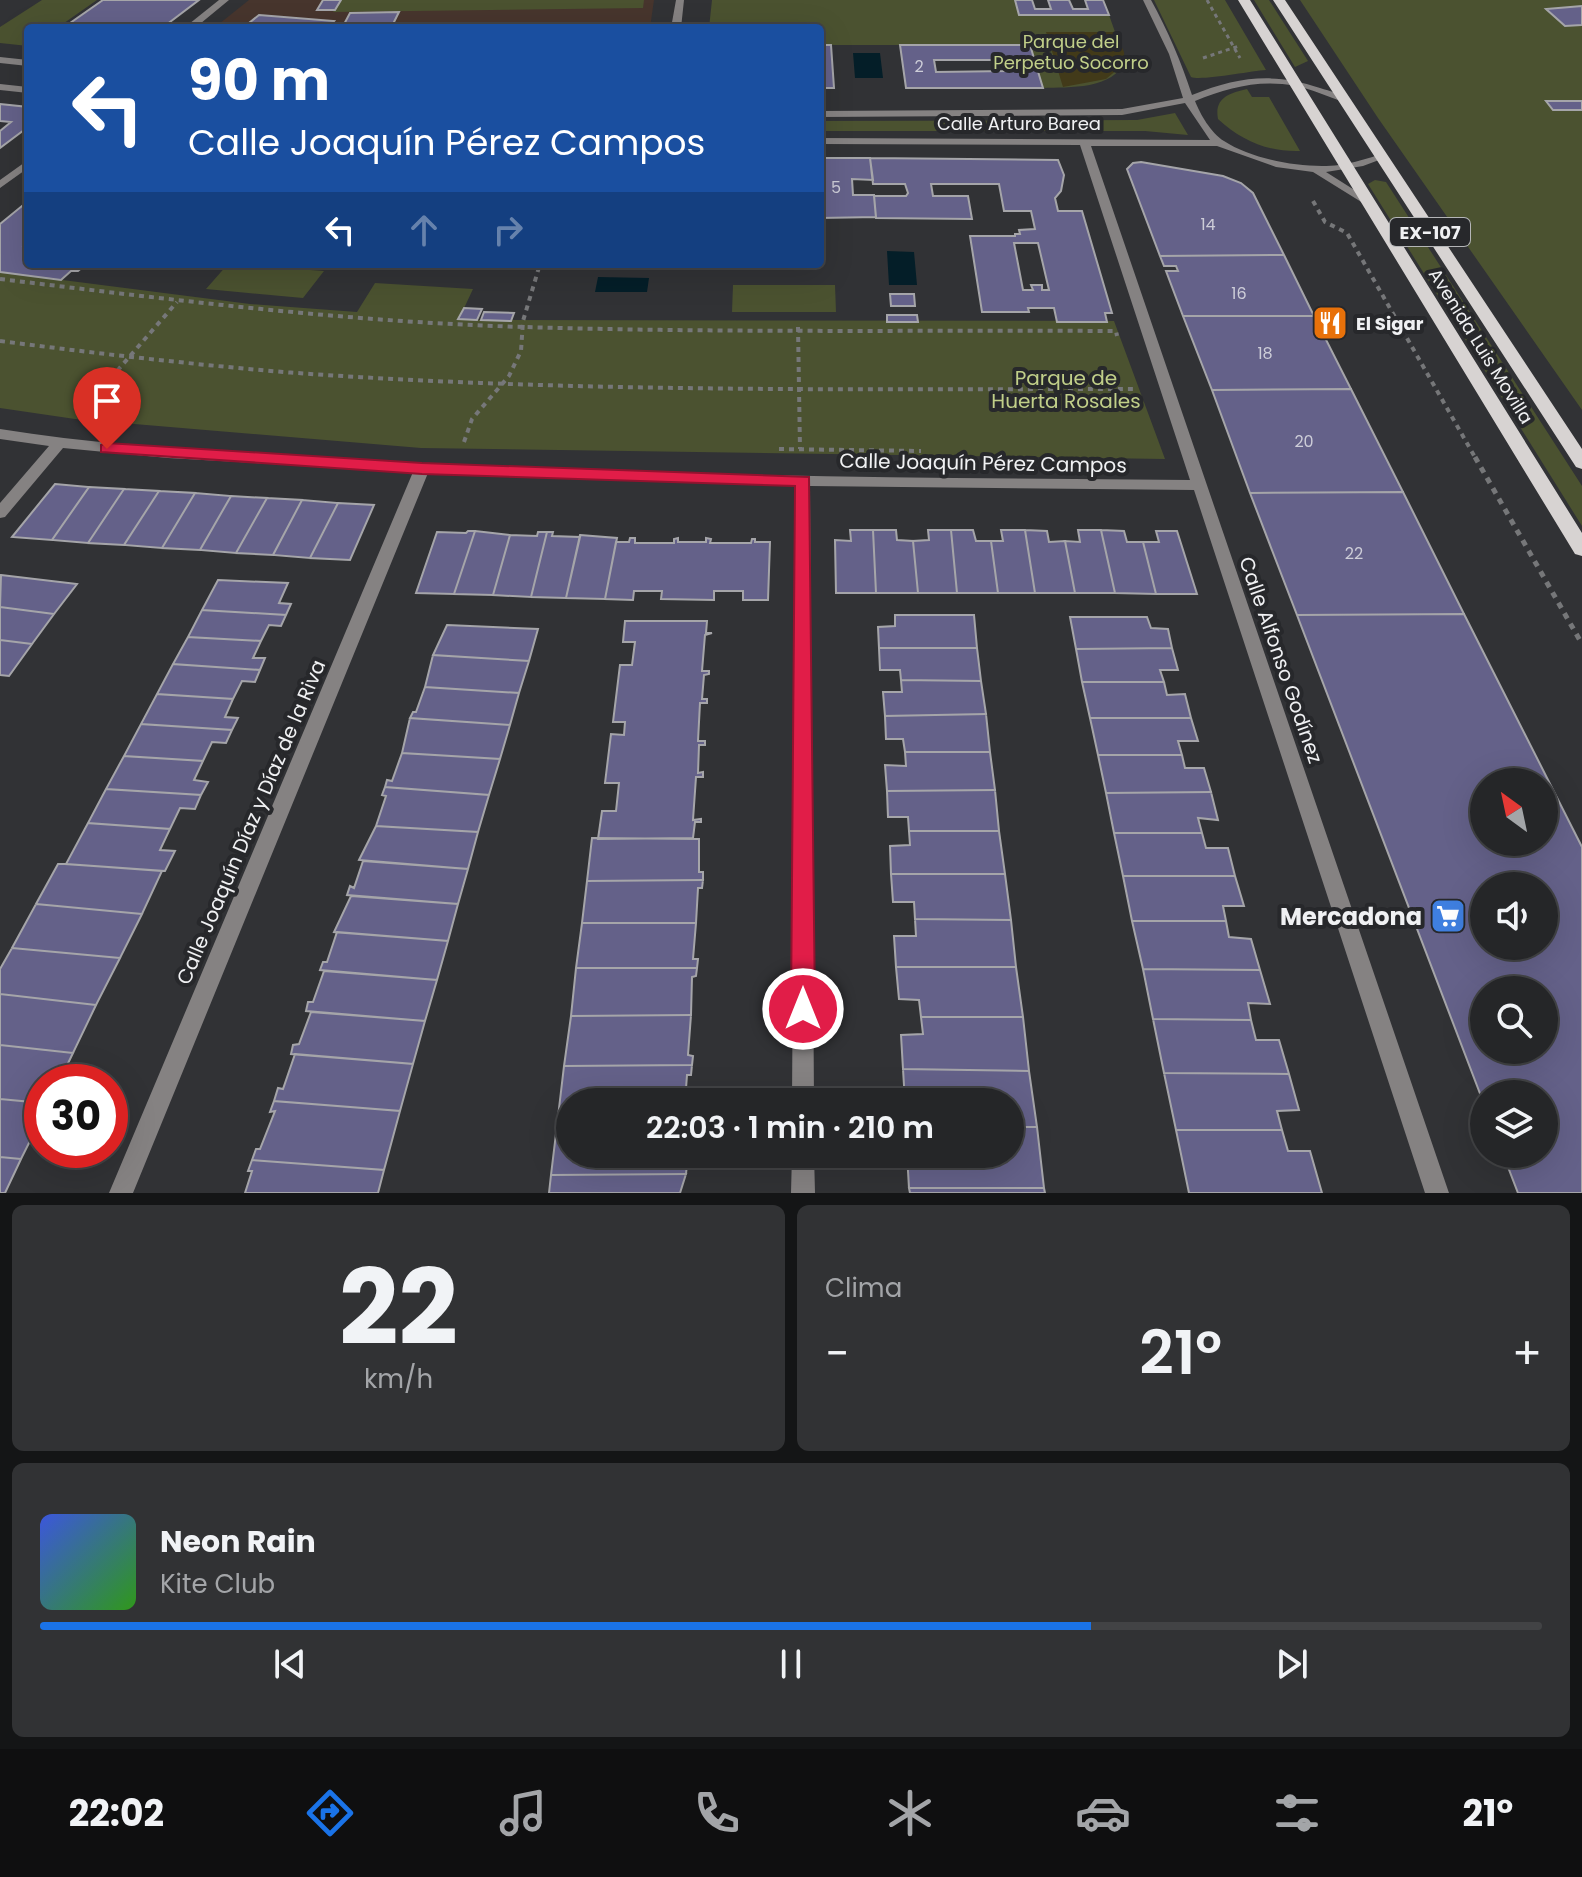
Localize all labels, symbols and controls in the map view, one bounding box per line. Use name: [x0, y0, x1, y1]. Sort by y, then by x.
park label: Parque del Perpetuo Socorro: [993, 29, 1149, 75]
text: 90 m: [188, 41, 330, 120]
house number: 2: [914, 55, 924, 78]
icon: left: [56, 56, 160, 160]
street label: Calle Arturo Barea: [937, 111, 1101, 136]
text: Calle Joaquín Pérez Campos: [188, 117, 705, 168]
house number: 5: [831, 176, 841, 199]
icon: left: [318, 208, 362, 252]
icon: ahead: [402, 208, 446, 252]
icon: right: [486, 208, 530, 252]
house number: 14: [1200, 213, 1216, 236]
road number: EX-107: [1390, 218, 1470, 246]
street label: Avenida Luis Movilla: [1423, 263, 1539, 429]
house number: 16: [1231, 282, 1247, 305]
restaurant icon: El Sigar: [1311, 304, 1349, 342]
place label: El Sigar: [1356, 311, 1424, 336]
house number: 18: [1257, 342, 1273, 365]
park label: Parque de Huerta Rosales: [991, 364, 1141, 415]
pin: [73, 367, 141, 449]
icon: arrive: [85, 379, 129, 423]
house number: 20: [1294, 430, 1314, 453]
street label: Calle Joaquín Pérez Campos: [839, 446, 1127, 480]
house number: 22: [1345, 542, 1363, 565]
street label: Calle Alfonso Godínez: [1232, 553, 1330, 767]
street label: Calle Joaquín Díaz y Díaz de la Riva: [170, 655, 332, 989]
north arrow: [1470, 768, 1558, 856]
map controls: [1470, 768, 1558, 1168]
button: sound: [1470, 872, 1558, 960]
supermarket icon: Mercadona: [1429, 897, 1467, 935]
place label: Mercadona: [1280, 900, 1422, 933]
position arrow: [761, 967, 845, 1051]
button: search: [1470, 976, 1558, 1064]
speed limit sign: 30: [24, 1064, 128, 1168]
button: layers: [1470, 1080, 1558, 1168]
text: 22:03 · 1 min · 210 m: [646, 1106, 934, 1149]
text: 22: [339, 1235, 458, 1380]
text: Clima: [825, 1270, 902, 1306]
text: 21°: [1139, 1311, 1222, 1395]
text: −: [825, 1323, 849, 1384]
text: +: [1512, 1323, 1542, 1384]
text: km/h: [364, 1361, 433, 1397]
text: Neon Rain: [160, 1520, 316, 1563]
text: Kite Club: [160, 1566, 275, 1602]
icon: previous: [268, 1642, 312, 1686]
icon: pause: [769, 1642, 813, 1686]
icon: next: [1270, 1642, 1314, 1686]
icon: directions: [302, 1785, 358, 1841]
icon: music: [495, 1785, 551, 1841]
icon: phone: [689, 1785, 745, 1841]
icon: climate: [882, 1785, 938, 1841]
icon: car: [1075, 1785, 1131, 1841]
icon: filters: [1269, 1785, 1325, 1841]
text: 22:02: [69, 1788, 164, 1839]
text: 21°: [1462, 1788, 1513, 1839]

